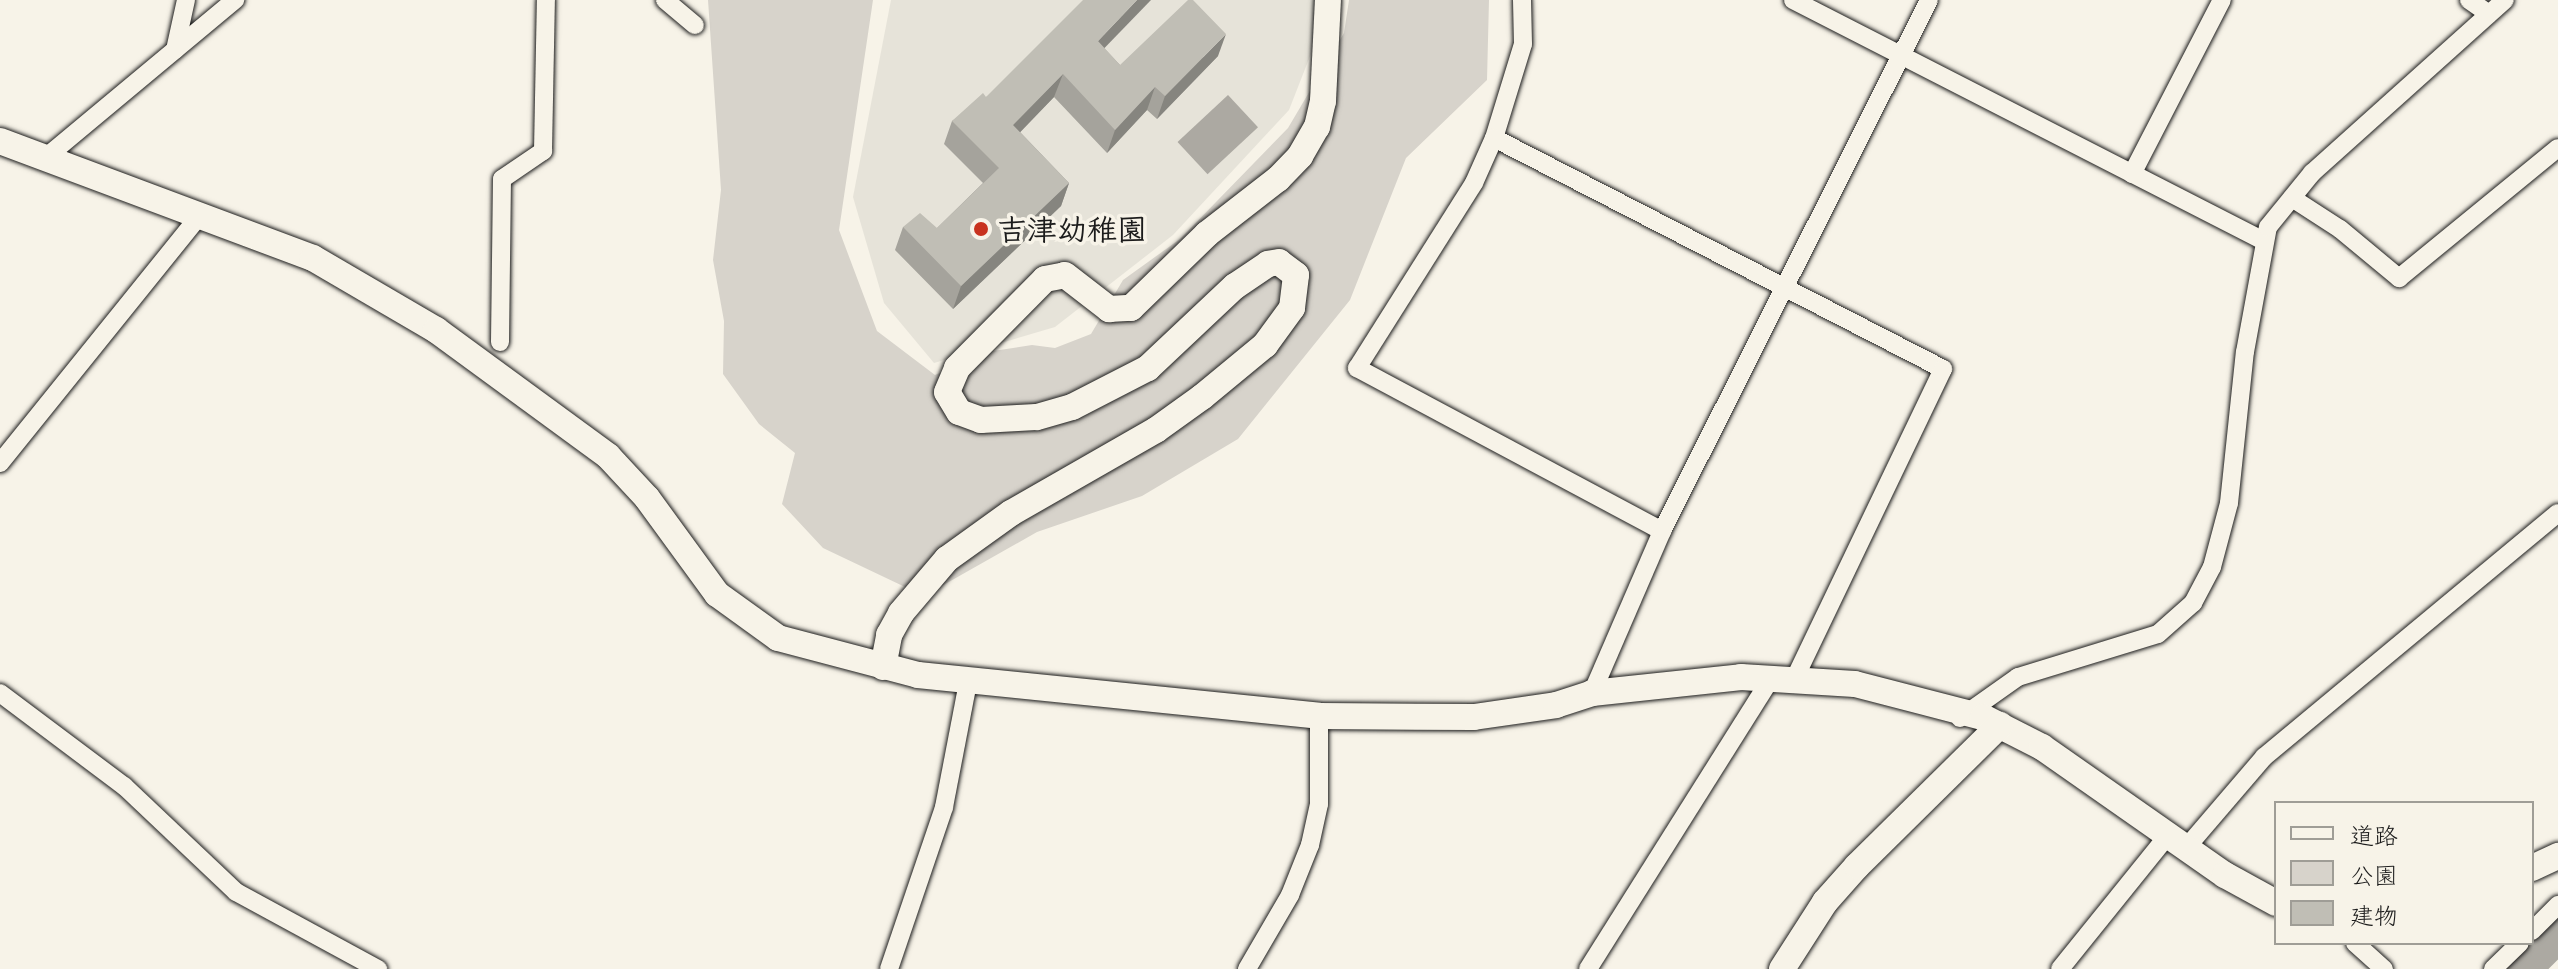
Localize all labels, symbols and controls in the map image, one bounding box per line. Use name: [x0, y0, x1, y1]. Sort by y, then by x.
place label: 吉津幼稚園: [997, 211, 1147, 247]
marker: 吉津幼稚園: [972, 220, 990, 238]
legend: [2274, 801, 2534, 945]
text: 道路: [2350, 819, 2398, 851]
text: 公園: [2350, 859, 2398, 891]
text: 建物: [2350, 899, 2398, 931]

